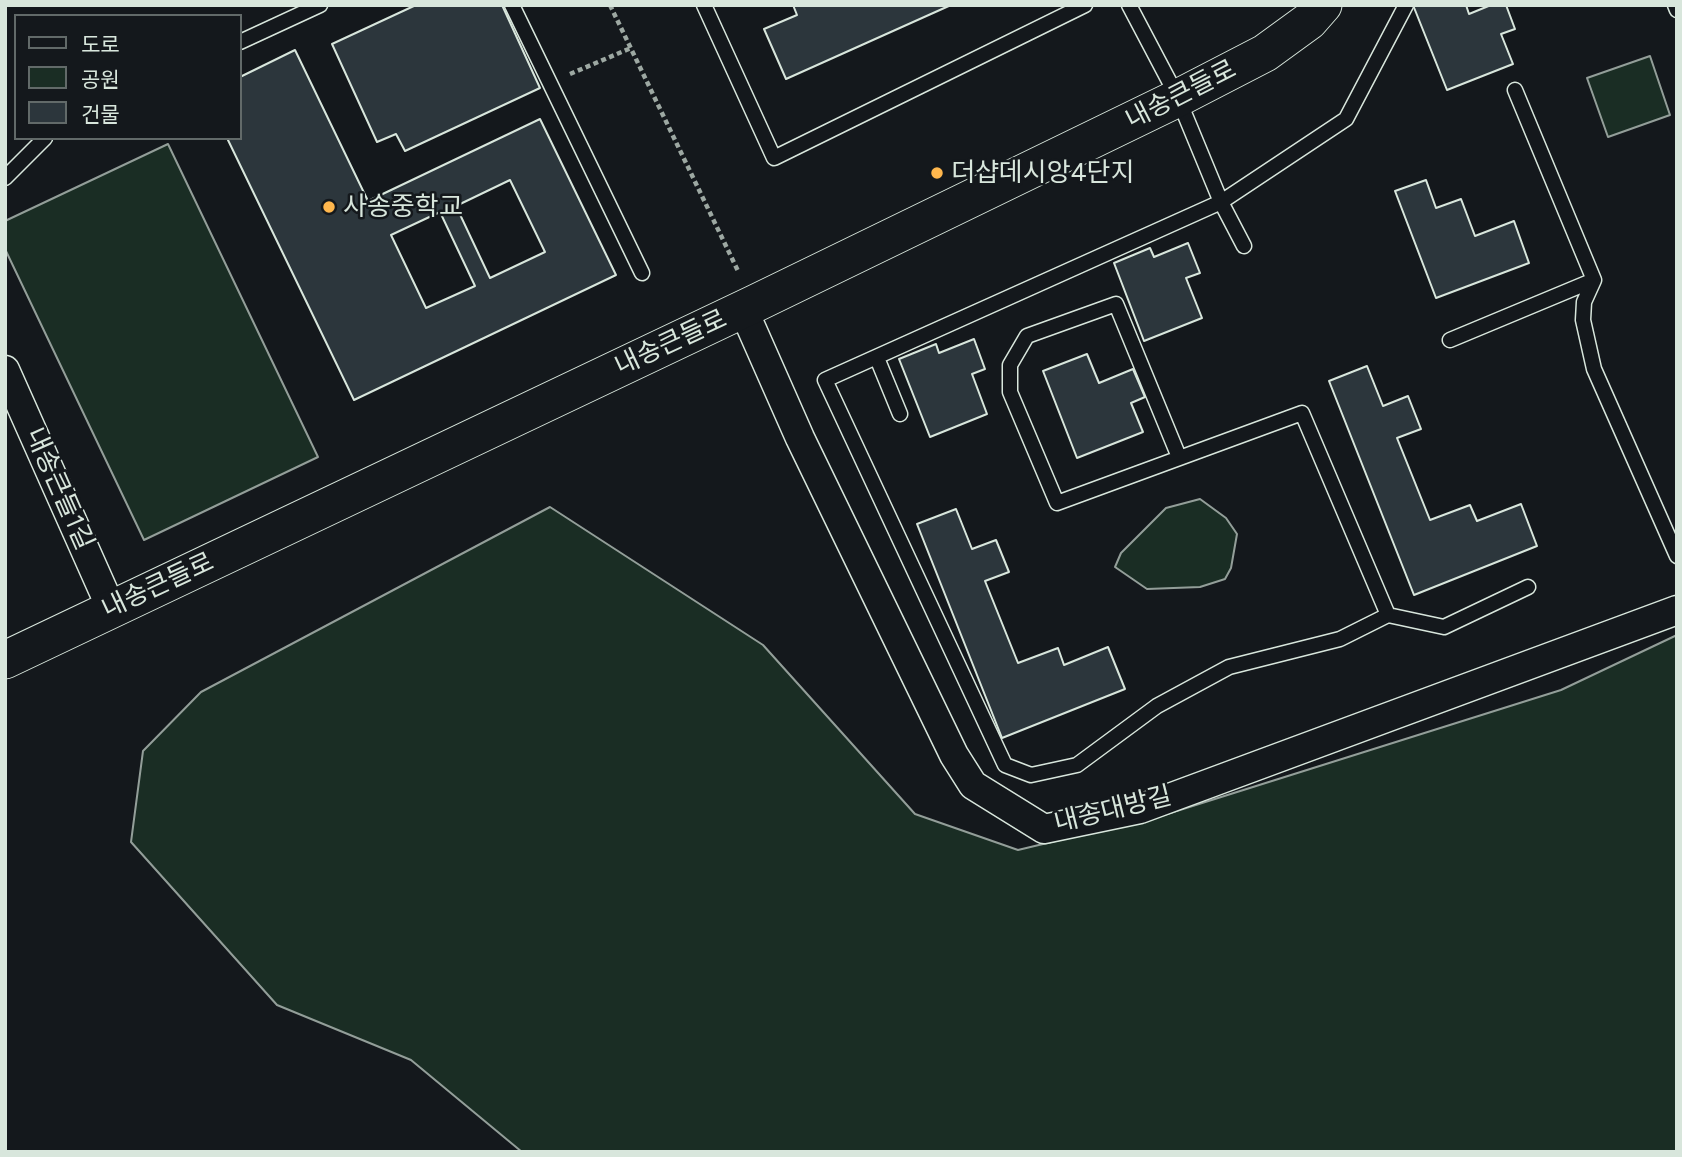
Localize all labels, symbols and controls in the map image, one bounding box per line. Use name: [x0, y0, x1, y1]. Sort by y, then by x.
legend: [14, 14, 242, 140]
text: 도로: [81, 32, 120, 57]
street label: 내송큰들로: [1121, 54, 1241, 136]
text: 공원: [81, 67, 120, 92]
text: 건물: [81, 102, 120, 127]
place label: 더샵데시앙4단지: [951, 157, 1135, 189]
marker: 더샵데시앙4단지: [929, 165, 945, 181]
place label: 사송중학교: [343, 191, 463, 223]
marker: 사송중학교: [321, 199, 337, 215]
street label: 내송큰들로: [610, 304, 732, 382]
street label: 내송큰들1길: [18, 423, 100, 555]
street label: 내송큰들로: [97, 547, 219, 625]
street label: 내송대방길: [1051, 780, 1175, 840]

